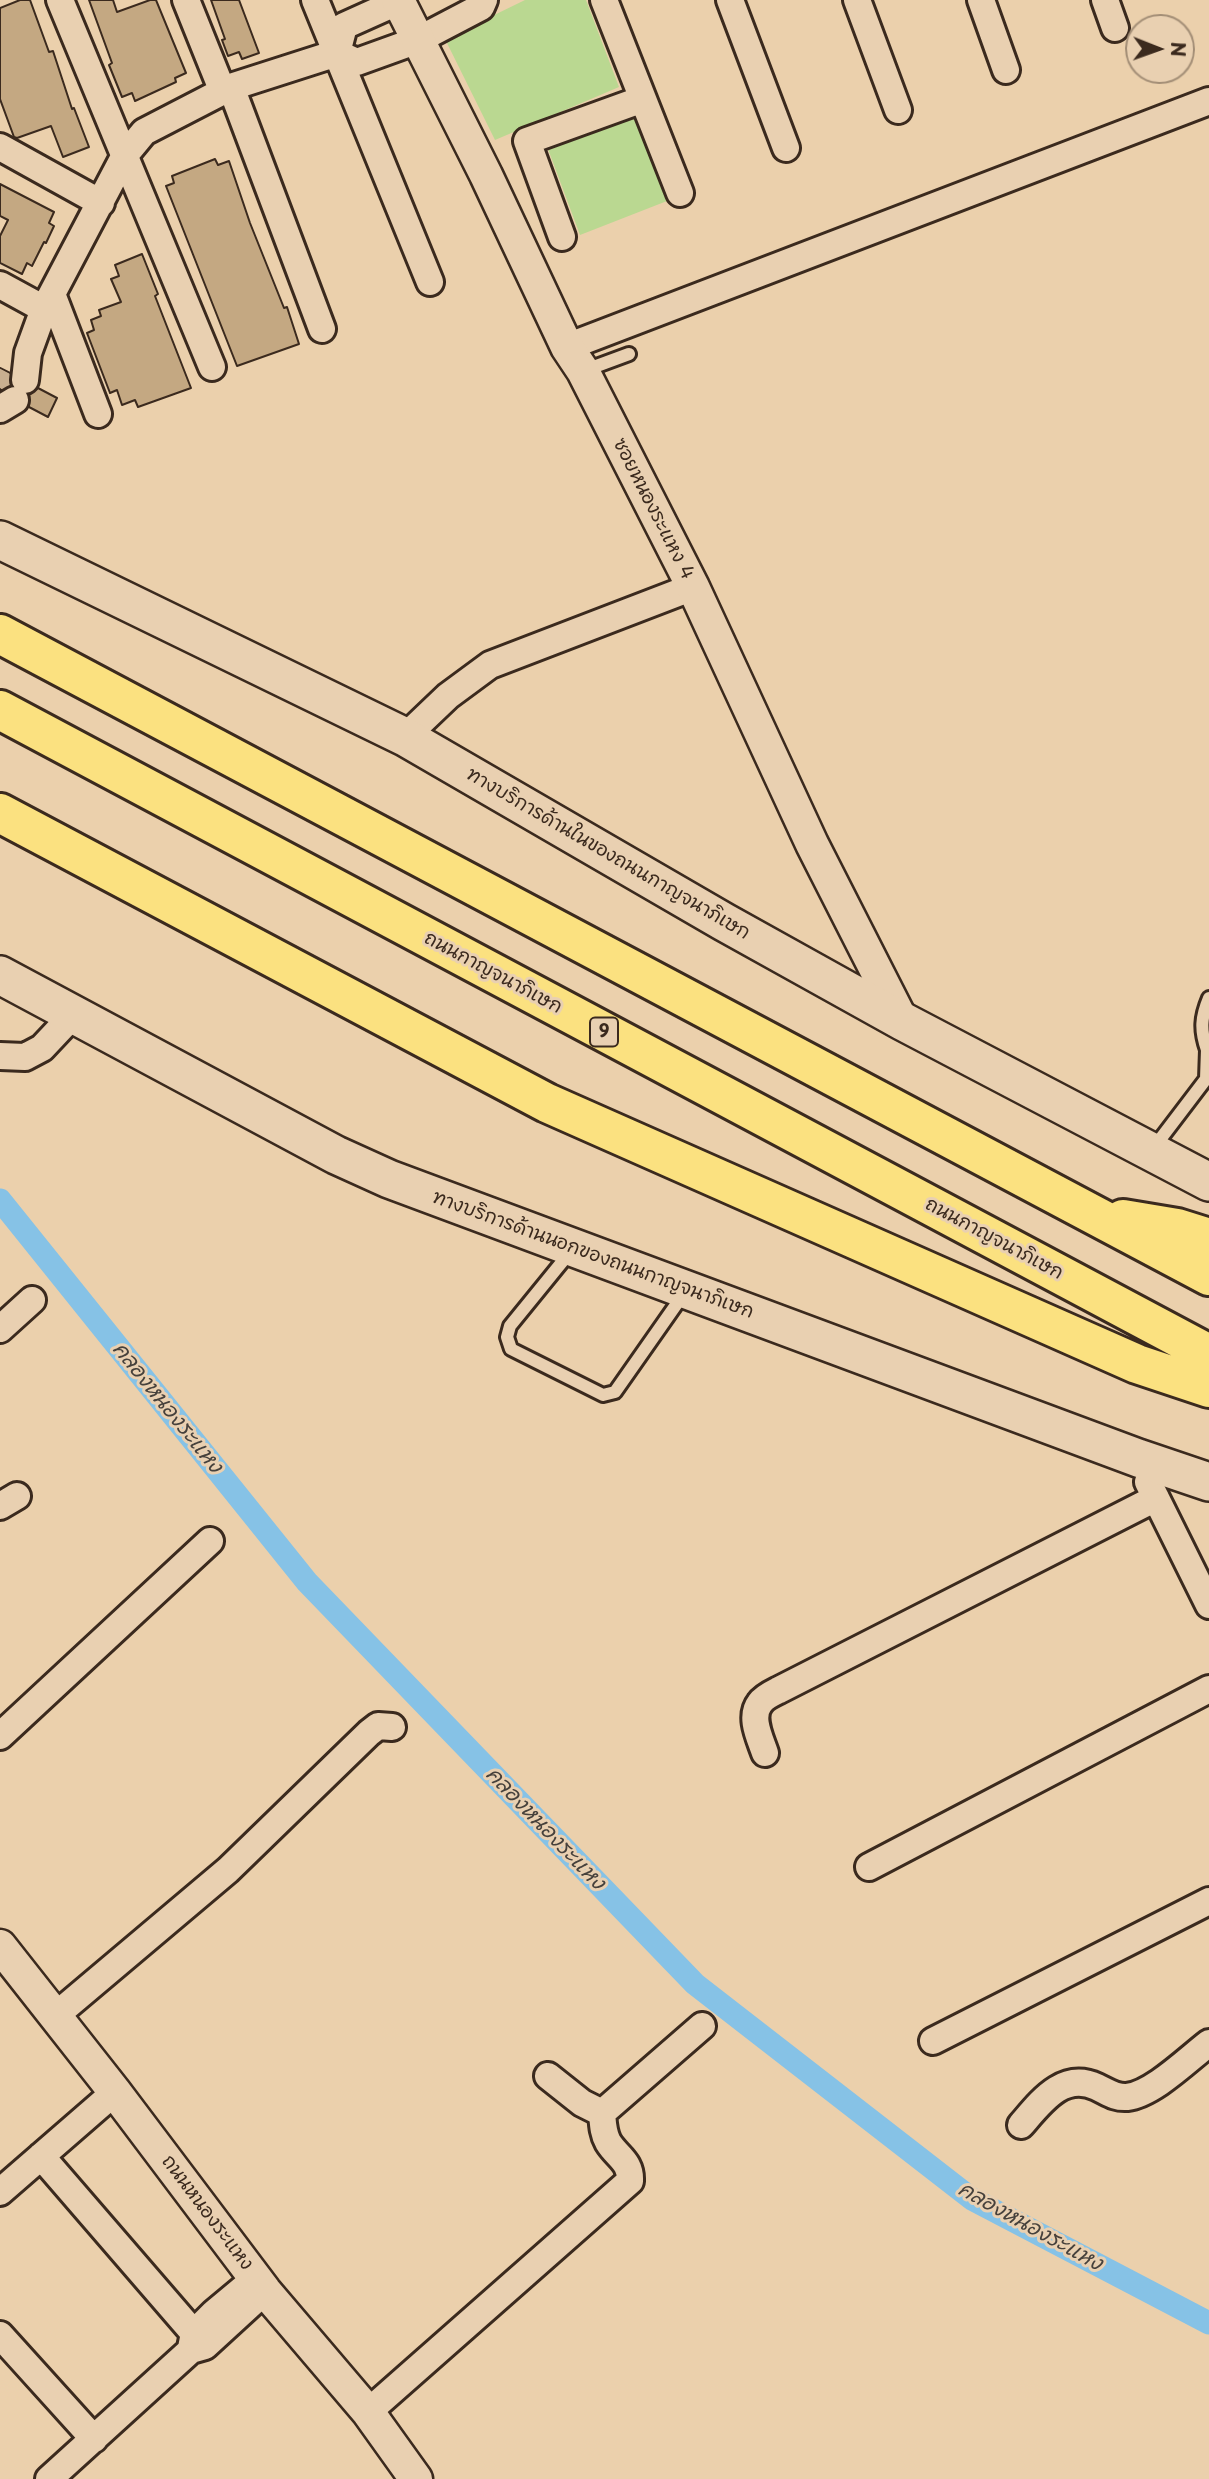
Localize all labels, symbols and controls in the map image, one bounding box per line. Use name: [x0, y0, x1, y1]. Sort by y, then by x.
north arrow: [1125, 14, 1195, 84]
text: N: [1165, 42, 1193, 57]
street label: ซอยหนองระแหง 4: [608, 435, 698, 583]
street label: ทางบริการด้านในของถนนกาญจนาภิเษก: [462, 763, 754, 945]
street label: ถนนกาญจนาภิเษก: [420, 927, 566, 1019]
road number: 9: [590, 1017, 618, 1046]
street label: ทางบริการด้านนอกของถนนกาญจนาภิเษก: [429, 1186, 757, 1324]
street label: ถนนกาญจนาภิเษก: [921, 1193, 1067, 1285]
water label: คลองหนองระแหง: [107, 1338, 227, 1478]
water label: คลองหนองระแหง: [480, 1762, 610, 1896]
street label: ถนนหนองระแหง: [156, 2151, 258, 2275]
water label: คลองหนองระแหง: [954, 2177, 1106, 2277]

